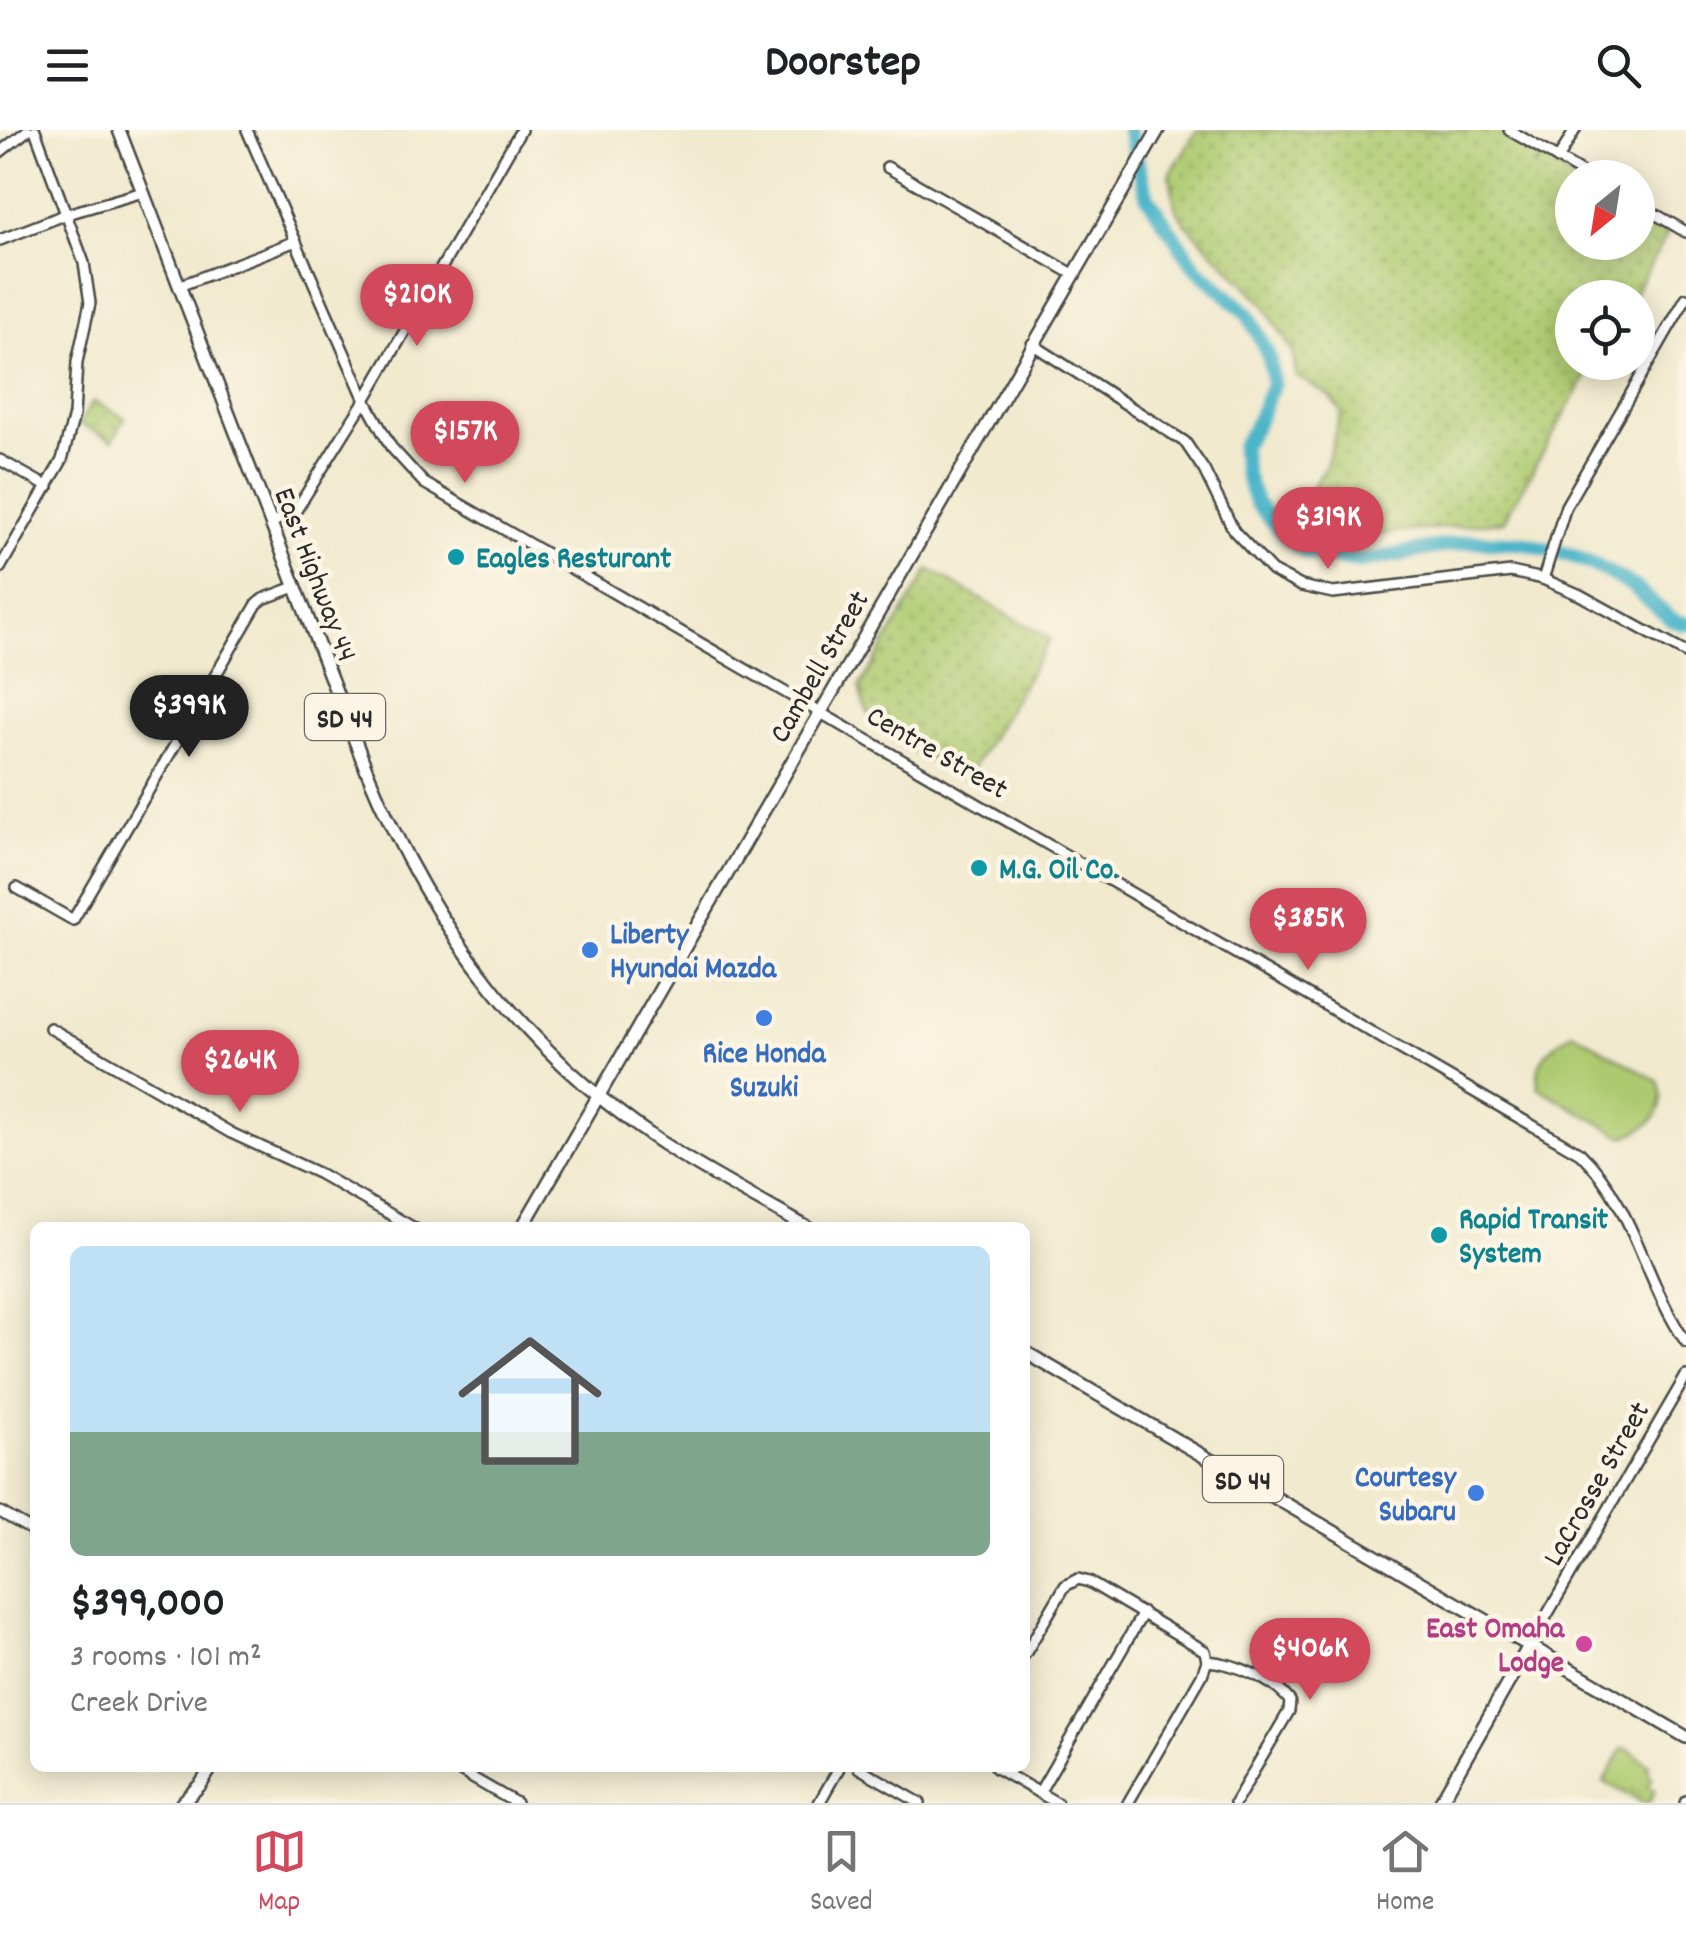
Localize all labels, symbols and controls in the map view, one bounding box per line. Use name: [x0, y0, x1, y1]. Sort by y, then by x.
text: Doorstep: [765, 33, 921, 97]
icon: menu: [40, 38, 95, 93]
icon: search: [1591, 38, 1646, 93]
north arrow: [1555, 160, 1655, 260]
map controls: [1555, 160, 1655, 380]
pin: $210K: [347, 264, 487, 349]
text: $210K: [382, 273, 452, 319]
button: locate: [1555, 280, 1655, 380]
pin: $157K: [395, 401, 535, 486]
text: $157K: [432, 410, 498, 456]
street label: East Highway 44: [260, 482, 366, 669]
pin: $319K: [1258, 487, 1398, 572]
text: $319K: [1295, 496, 1361, 542]
place label: Eagles Resturant: [476, 540, 671, 583]
marker: Eagles Resturant: [445, 546, 467, 568]
street label: Cambell Street: [761, 584, 883, 753]
pin: $399K: [119, 675, 259, 760]
text: $399K: [152, 684, 226, 730]
road number: SD 44: [305, 694, 385, 740]
street label: Centre Street: [857, 697, 1015, 813]
place label: M.G. Oil Co.: [999, 851, 1118, 894]
marker: M.G. Oil Co.: [968, 857, 990, 879]
pin: $385K: [1238, 888, 1378, 973]
text: $385K: [1272, 897, 1344, 943]
place label: Liberty Hyundai Mazda: [610, 916, 777, 993]
marker: Liberty Hyundai Mazda: [579, 939, 601, 961]
marker: Rice Honda Suzuki: [753, 1007, 775, 1029]
pin: $264K: [170, 1030, 310, 1115]
place label: Rice Honda Suzuki: [703, 1035, 826, 1112]
text: $264K: [203, 1039, 277, 1085]
place label: Rapid Transit System: [1459, 1201, 1608, 1278]
marker: Rapid Transit System: [1428, 1224, 1450, 1246]
icon: home: [440, 1311, 620, 1491]
street label: LaCrosse Street: [1534, 1395, 1663, 1576]
road number: SD 44: [1203, 1456, 1283, 1502]
place label: Courtesy Subaru: [1355, 1459, 1458, 1536]
marker: Courtesy Subaru: [1465, 1482, 1487, 1504]
text: $399,000: [70, 1576, 225, 1636]
place label: East Omaha Lodge: [1426, 1610, 1565, 1687]
pin: $406K: [1240, 1618, 1380, 1703]
text: $406K: [1271, 1627, 1349, 1673]
marker: East Omaha Lodge: [1573, 1633, 1595, 1655]
text: 3 rooms · 101 m²: [70, 1636, 262, 1682]
text: Creek Drive: [70, 1682, 208, 1728]
tab: Map: [252, 1824, 307, 1924]
tab: Saved: [810, 1824, 873, 1924]
tab: Home: [1376, 1824, 1434, 1924]

